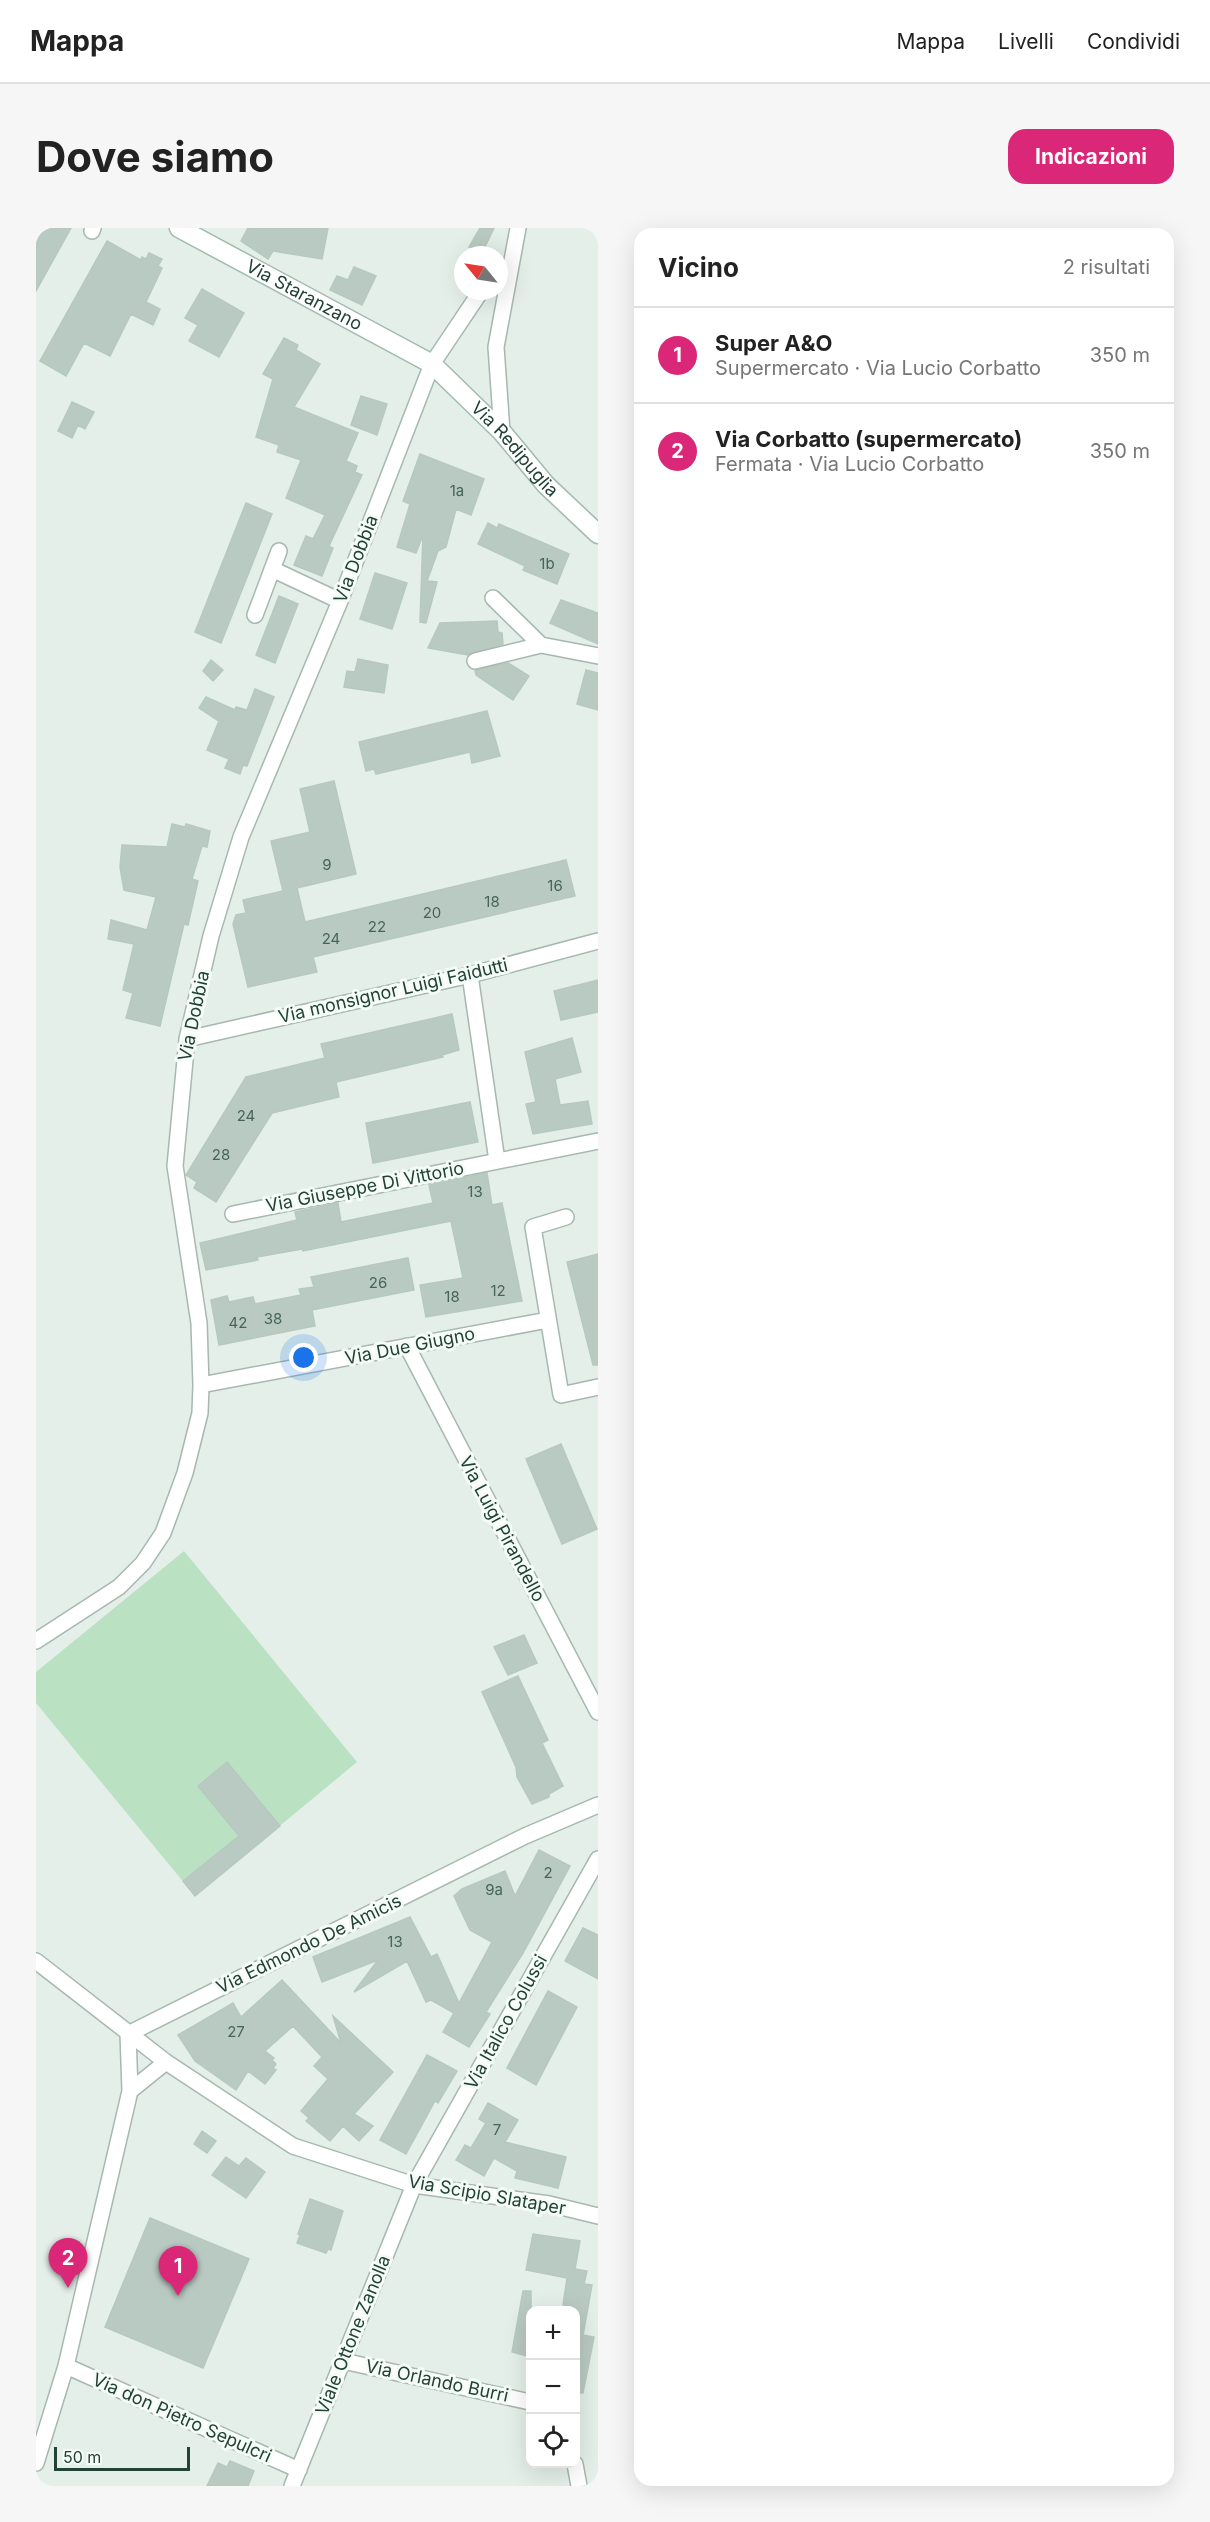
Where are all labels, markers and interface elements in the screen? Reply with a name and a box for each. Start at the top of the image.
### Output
text: Mappa [30,24,124,58]
text: Mappa [897,29,965,54]
text: Livelli [998,29,1054,54]
text: Condividi [1087,29,1180,54]
button: Indicazioni [1008,129,1174,184]
text: Dove siamo [36,131,274,182]
north arrow [454,246,508,300]
text: Vicino [658,252,739,283]
street label: Via Staranzano [243,255,366,334]
text: 2 risultati [1063,255,1150,279]
text: Super A&O [715,330,832,356]
text: 1 [673,343,682,367]
text: 350 m [1090,343,1150,367]
text: Supermercato · Via Lucio Corbatto [715,356,1041,380]
street label: Via Redipuglia [467,397,563,501]
text: Via Corbatto (supermercato) [715,426,1022,452]
text: 2 [671,439,684,463]
text: 350 m [1090,439,1150,463]
text: Fermata · Via Lucio Corbatto [715,452,984,476]
house number: 1a [450,481,464,500]
street label: Via Dobbia [329,512,382,606]
house number: 1b [539,554,555,573]
house number: 9 [322,855,332,874]
house number: 16 [547,876,563,895]
house number: 18 [484,892,500,911]
house number: 20 [423,903,441,922]
house number: 22 [368,917,386,936]
house number: 24 [322,929,340,948]
street label: Via monsignor Luigi Faidutti [276,954,510,1027]
street label: Via Dobbia [174,969,213,1063]
house number: 24 [237,1106,255,1125]
house number: 28 [212,1145,230,1164]
street label: Via Giuseppe Di Vittorio [264,1157,466,1216]
house number: 13 [467,1182,483,1201]
house number: 26 [369,1273,387,1292]
house number: 12 [490,1281,506,1300]
house number: 18 [444,1287,460,1306]
house number: 38 [264,1309,282,1328]
house number: 42 [229,1313,247,1332]
street label: Via Due Giugno [343,1323,477,1368]
your location [289,1343,318,1372]
street label: Via Luigi Pirandello [455,1452,550,1605]
house number: 2 [543,1863,553,1882]
house number: 9a [485,1880,503,1899]
street label: Via Edmondo De Amicis [213,1890,405,1998]
house number: 13 [387,1932,403,1951]
street label: Via Italico Colussi [460,1951,551,2093]
house number: 27 [227,2022,245,2041]
house number: 7 [493,2120,501,2139]
street label: Via Scipio Slataper [407,2170,568,2219]
pin: 2 [48,2238,87,2288]
pin: 1 [158,2246,198,2296]
street label: Viale Ottone Zanolla [311,2252,394,2418]
map controls [526,2306,580,2468]
button: + [526,2306,580,2360]
street label: Via Orlando Burri [364,2355,511,2406]
button: − [526,2360,580,2414]
street label: Via don Pietro Sepulcri [89,2369,275,2467]
button: locate [526,2414,580,2468]
scale bar [54,2444,190,2472]
text: 50 m [63,2447,101,2467]

